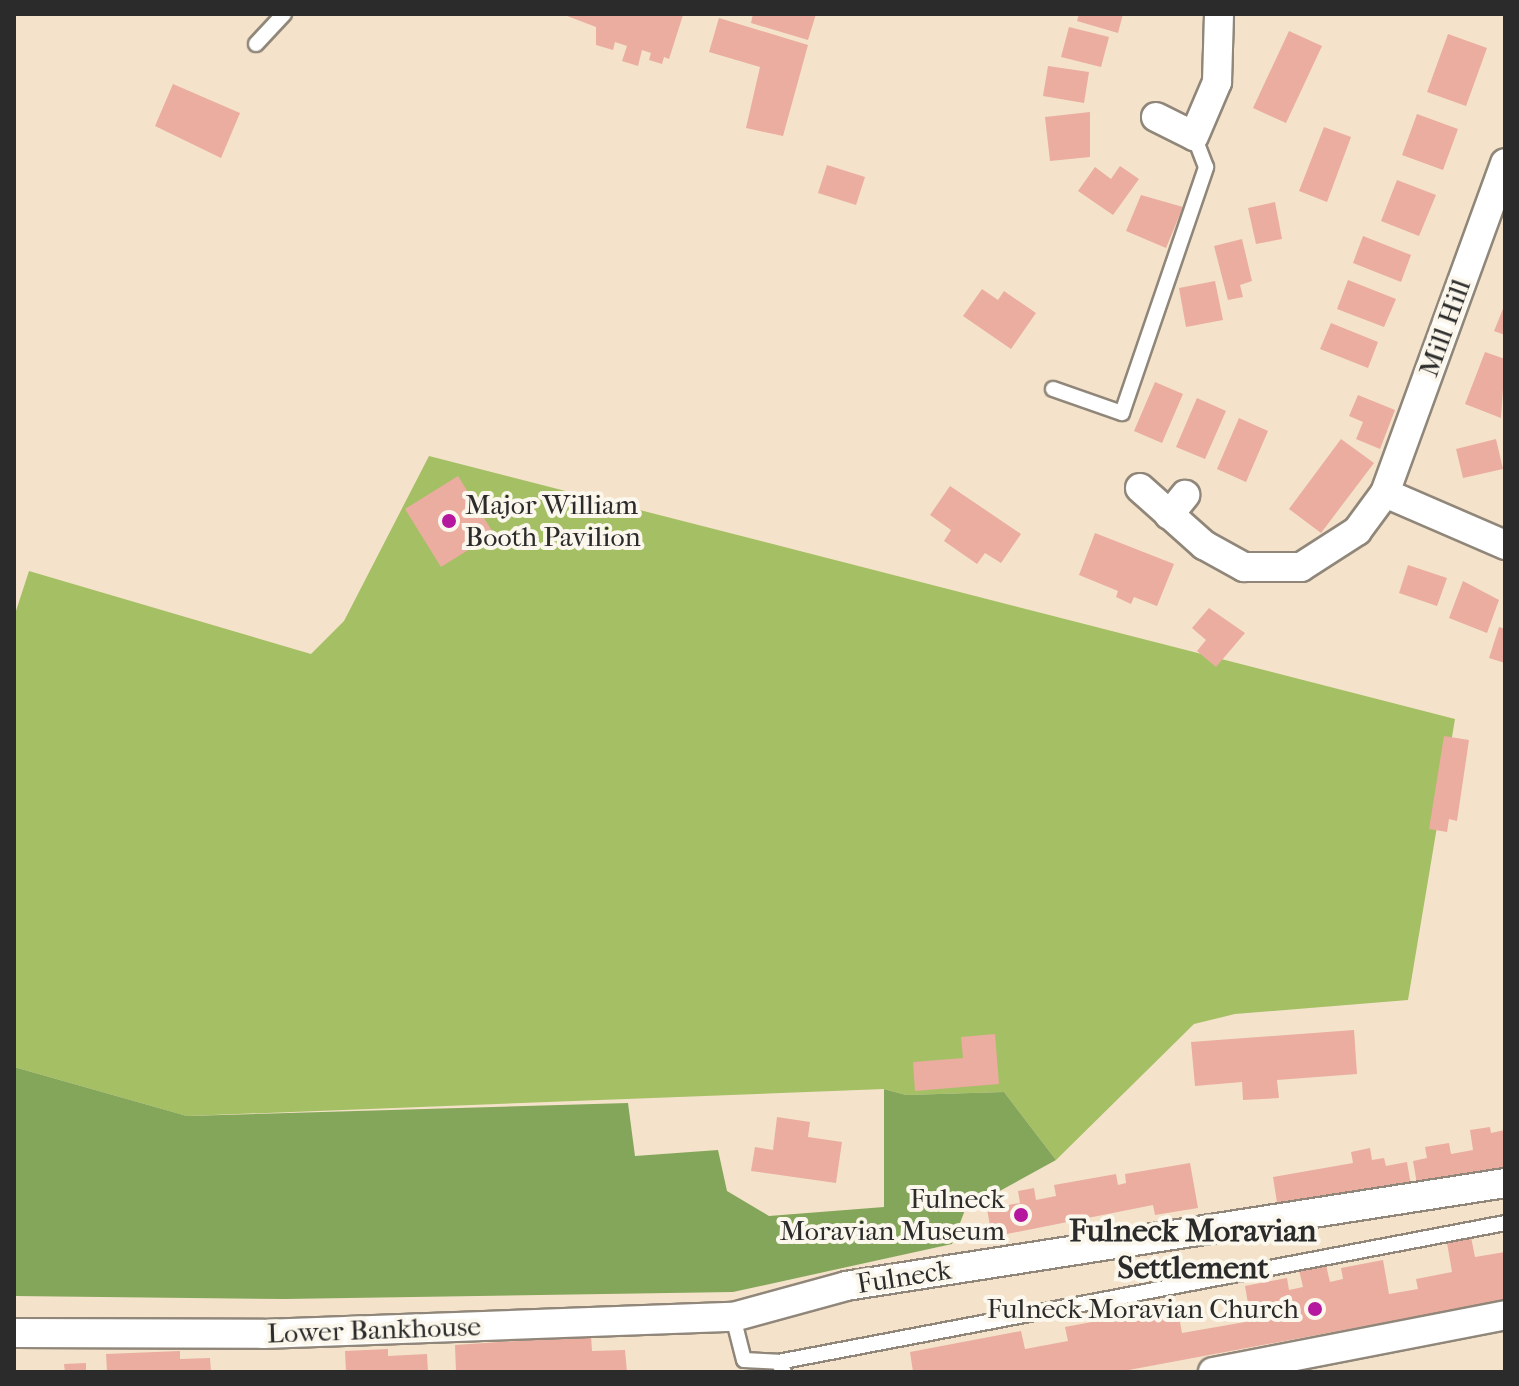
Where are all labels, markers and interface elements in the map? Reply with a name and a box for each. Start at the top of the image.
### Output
street label: Mill Hill [1412,275,1478,381]
place label: Major William Booth Pavilion [465,488,641,554]
marker: Major William Booth Pavilion [440,512,458,530]
place label: Fulneck Moravian Museum [779,1182,1005,1248]
marker: Fulneck Moravian Museum [1012,1206,1030,1224]
district label: Fulneck Moravian Settlement [1069,1213,1317,1288]
street label: Fulneck [854,1253,954,1301]
place label: Fulneck Moravian Church [987,1292,1299,1326]
marker: Fulneck Moravian Church [1306,1300,1324,1318]
street label: Lower Bankhouse [266,1309,482,1351]

